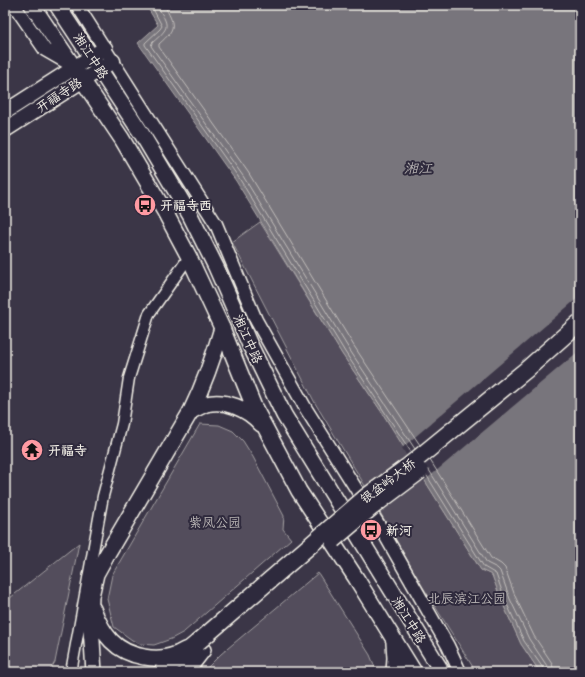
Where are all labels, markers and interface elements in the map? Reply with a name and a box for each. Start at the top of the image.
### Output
street label: 湘江中路 [71,30,111,82]
street label: 开福寺路 [33,75,85,115]
water label: 湘江 [404,160,433,177]
bus stop icon: 开福寺西 [132,192,158,218]
place label: 开福寺西 [160,198,212,213]
street label: 湘江中路 [231,312,265,366]
temple icon: 开福寺 [19,437,45,463]
place label: 开福寺 [48,443,87,458]
street label: 银盆岭大桥 [358,455,418,507]
park label: 紫凤公园 [189,515,241,530]
bus stop icon: 新河 [358,517,384,543]
place label: 新河 [386,523,412,538]
park label: 北辰滨江公园 [428,591,506,606]
street label: 湘江中路 [389,594,429,646]

